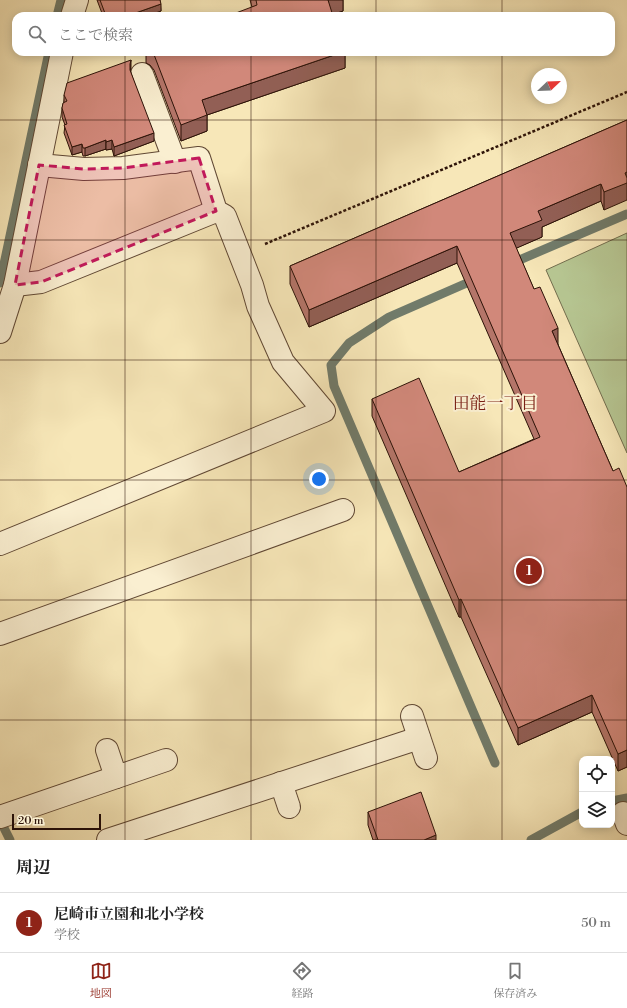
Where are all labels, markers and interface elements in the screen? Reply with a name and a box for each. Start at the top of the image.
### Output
search box [12,12,615,56]
icon: search [26,23,48,45]
text: ここで検索 [58,26,133,45]
north arrow [531,68,567,104]
district label: 田能一丁目 [453,393,538,415]
your location [309,469,329,489]
pin: 1 [516,556,542,586]
map controls [579,756,615,828]
button: locate [579,756,615,792]
button: layers [579,792,615,828]
scale bar [12,812,101,831]
text: 20 m [18,814,43,828]
text: 周辺 [16,857,50,879]
text: 尼崎市立園和北小学校 [54,905,204,924]
text: 1 [26,915,32,931]
text: 50 m [581,915,611,931]
text: 学校 [54,927,80,943]
tab: 地図 [90,960,112,1001]
tab: 経路 [291,960,313,1001]
tab: 保存済み [493,960,537,1001]

